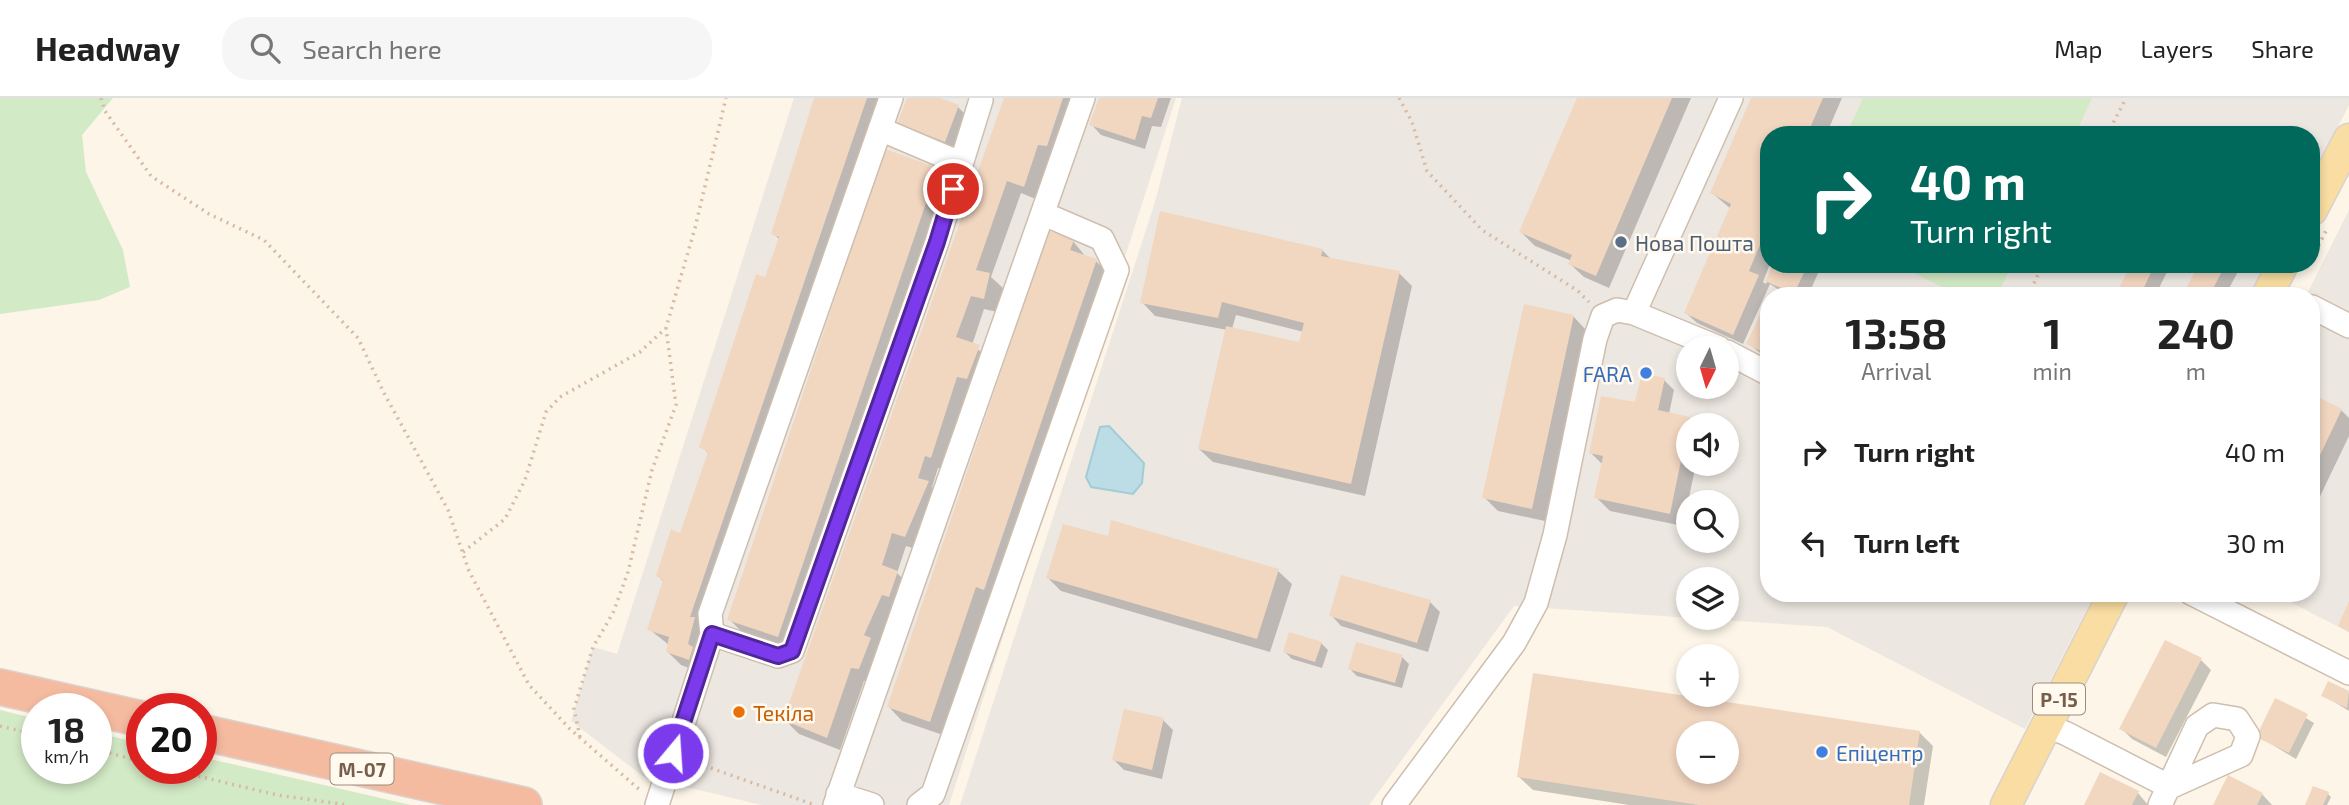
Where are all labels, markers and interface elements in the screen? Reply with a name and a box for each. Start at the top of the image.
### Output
search box [222,17,712,80]
text: Headway [35,28,180,68]
icon: search [246,29,284,67]
text: Search here [302,33,442,64]
text: Map [2054,34,2102,63]
text: Layers [2140,34,2213,63]
text: Share [2251,34,2314,63]
text: 40 m [1910,151,2026,210]
icon: right [1795,154,1886,245]
pin [923,159,983,219]
icon: arrive [934,170,972,208]
text: Turn right [1910,211,2052,249]
place label: Нова Пошта [1635,230,1754,255]
marker: Нова Пошта [1613,234,1629,250]
text: 13:58 [1845,307,1947,357]
text: 1 [2043,307,2061,357]
text: 240 [2157,307,2235,357]
north arrow [1676,336,1740,399]
map controls [1676,336,1739,784]
text: Arrival [1861,357,1931,385]
text: min [2033,357,2072,385]
text: m [2186,357,2206,385]
place label: FARA [1583,361,1632,386]
marker: FARA [1638,365,1654,381]
button: sound [1676,413,1739,476]
icon: right [1795,433,1833,471]
text: Turn right [1854,436,1975,467]
text: 40 m [2225,436,2285,467]
button: search [1676,490,1739,553]
icon: left [1795,524,1833,562]
text: Turn left [1854,527,1960,558]
text: 30 m [2226,527,2285,558]
button: layers [1676,567,1739,630]
button: + [1676,644,1739,707]
road number: Р-15 [2033,684,2085,714]
speed limit sign: 20 [126,693,217,784]
place label: Текіла [753,700,814,725]
marker: Текіла [731,704,747,720]
text: 18 [48,708,85,750]
position arrow [636,716,710,790]
button: − [1676,721,1739,784]
place label: Епіцентр [1836,740,1924,765]
marker: Епіцентр [1814,744,1830,760]
text: km/h [44,745,89,767]
road number: М-07 [330,754,394,784]

